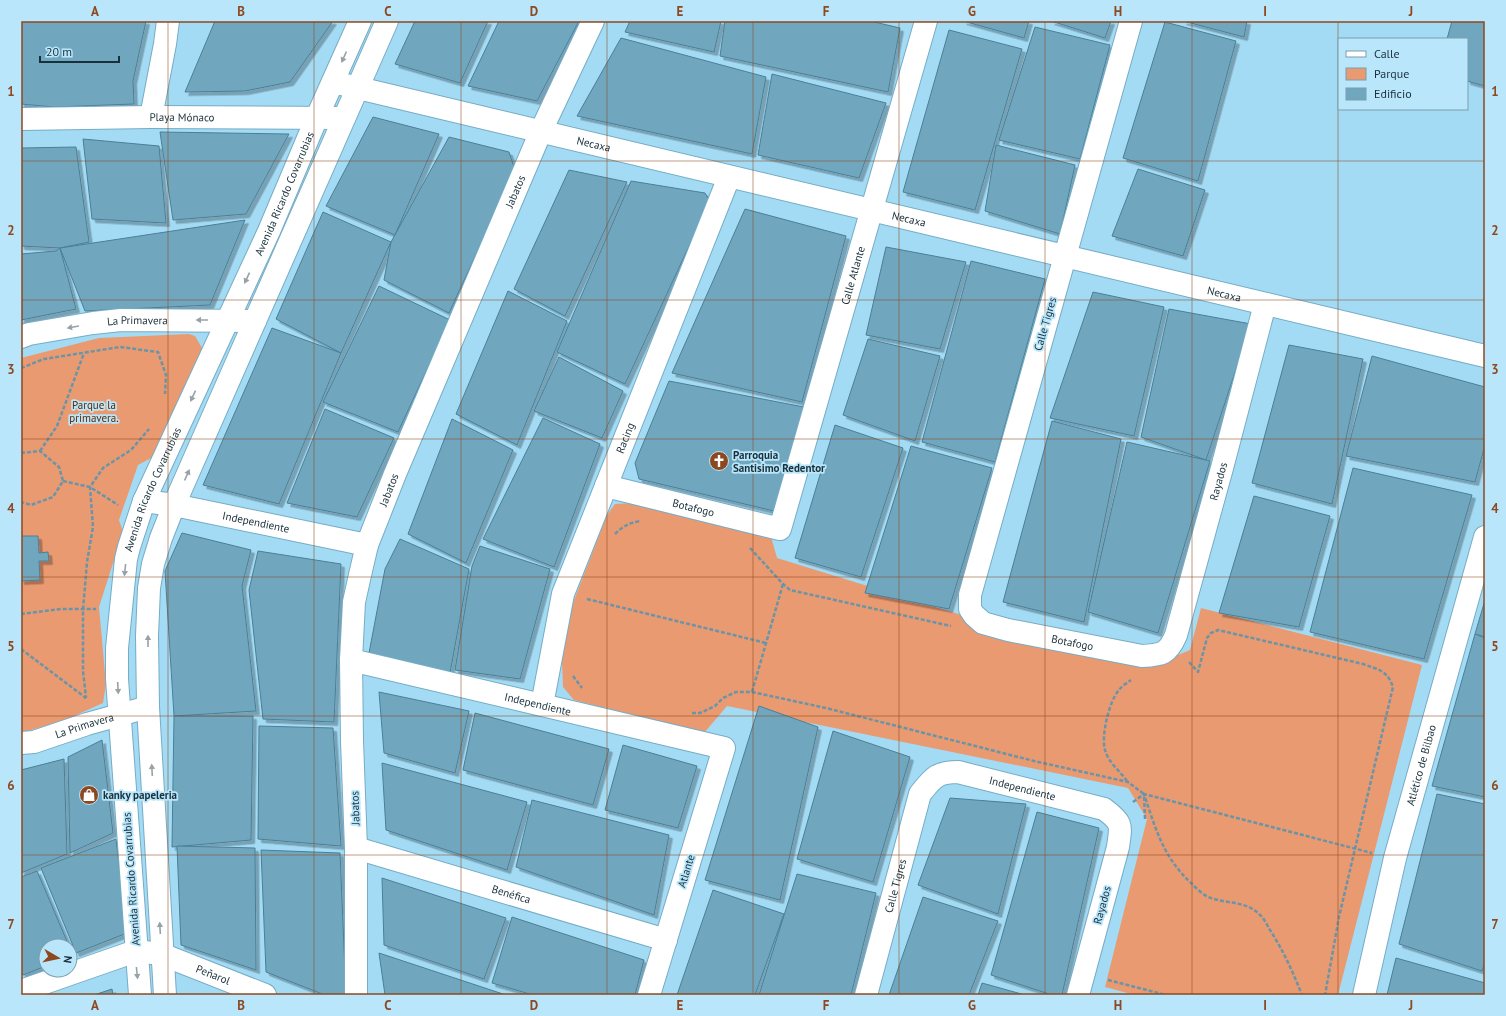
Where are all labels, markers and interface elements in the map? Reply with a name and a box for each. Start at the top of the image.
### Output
text: A [91,3,99,20]
text: B [237,3,245,20]
text: C [384,3,392,20]
text: D [530,3,538,20]
text: E [677,3,684,20]
text: F [823,3,830,20]
text: G [968,3,976,20]
text: H [1114,3,1122,20]
text: I [1263,3,1267,20]
text: J [1408,3,1413,20]
scale bar [40,38,119,64]
legend [1338,38,1468,110]
text: 20 m [46,44,72,59]
text: Calle [1374,46,1400,61]
one-way arrow [341,51,347,62]
text: Parque [1374,66,1409,81]
text: 1 [7,83,15,100]
text: 1 [1491,83,1499,100]
text: Edificio [1374,86,1412,101]
street label: Playa Mónaco [149,110,215,124]
street label: Avenida Ricardo Covarrubias [252,129,317,258]
street label: Necaxa [575,133,612,155]
street label: Jabatos [502,173,529,211]
street label: Necaxa [891,208,927,230]
text: 2 [7,222,15,239]
text: 2 [1491,222,1499,239]
street label: Calle Atlante [838,244,868,306]
one-way arrow [244,273,250,284]
street label: Necaxa [1206,283,1243,305]
street label: Calle Tigres [1031,295,1059,352]
street label: La Primavera [106,313,168,328]
one-way arrow [195,317,208,323]
one-way arrow [67,324,79,330]
text: 3 [7,361,15,378]
text: 3 [1491,361,1499,378]
one-way arrow [189,391,195,403]
park label: Parque la primavera. [69,398,119,425]
street label: Racing [613,420,638,455]
street label: Avenida Ricardo Covarrubias [121,424,184,553]
place label: Parroquia Santisimo Redentor [733,448,825,475]
church icon: Parroquia Santisimo Redentor [708,450,730,472]
street label: Rayados [1206,460,1230,502]
one-way arrow [184,470,190,481]
street label: Jabatos [376,471,402,509]
street label: Botafogo [671,496,716,520]
text: 4 [7,500,15,517]
text: 4 [1491,500,1499,517]
street label: Independiente [221,508,291,536]
one-way arrow [122,564,128,576]
street label: Botafogo [1050,632,1095,653]
one-way arrow [145,634,151,647]
text: 5 [7,638,15,655]
text: 5 [1491,638,1499,655]
one-way arrow [114,682,121,694]
street label: Independiente [503,689,573,719]
street label: La Primavera [53,710,115,741]
street label: Atlético de Bilbao [1403,723,1439,807]
one-way arrow [148,764,155,776]
street label: Independiente [988,773,1057,804]
text: 6 [7,777,15,794]
text: 6 [1491,777,1499,794]
shop icon: kanky papeleria [78,784,100,806]
place label: kanky papeleria [103,788,177,802]
street label: Jabatos [347,790,363,826]
street label: Avenida Ricardo Covarrubias [119,812,143,946]
street label: Atlante [674,852,698,889]
street label: Calle Tigres [881,857,909,914]
street label: Benéfica [490,882,532,906]
street label: Rayados [1090,884,1114,926]
text: 7 [7,916,15,933]
text: 7 [1491,916,1499,933]
one-way arrow [157,921,163,934]
north arrow [38,938,78,978]
text: N [60,955,75,964]
street label: Peñarol [194,961,233,988]
one-way arrow [134,967,141,979]
text: A [91,997,99,1014]
text: B [237,997,245,1014]
text: C [384,997,392,1014]
text: D [530,997,538,1014]
text: E [677,997,684,1014]
text: F [823,997,830,1014]
text: G [968,997,976,1014]
text: H [1114,997,1122,1014]
text: I [1263,997,1267,1014]
text: J [1408,997,1413,1014]

